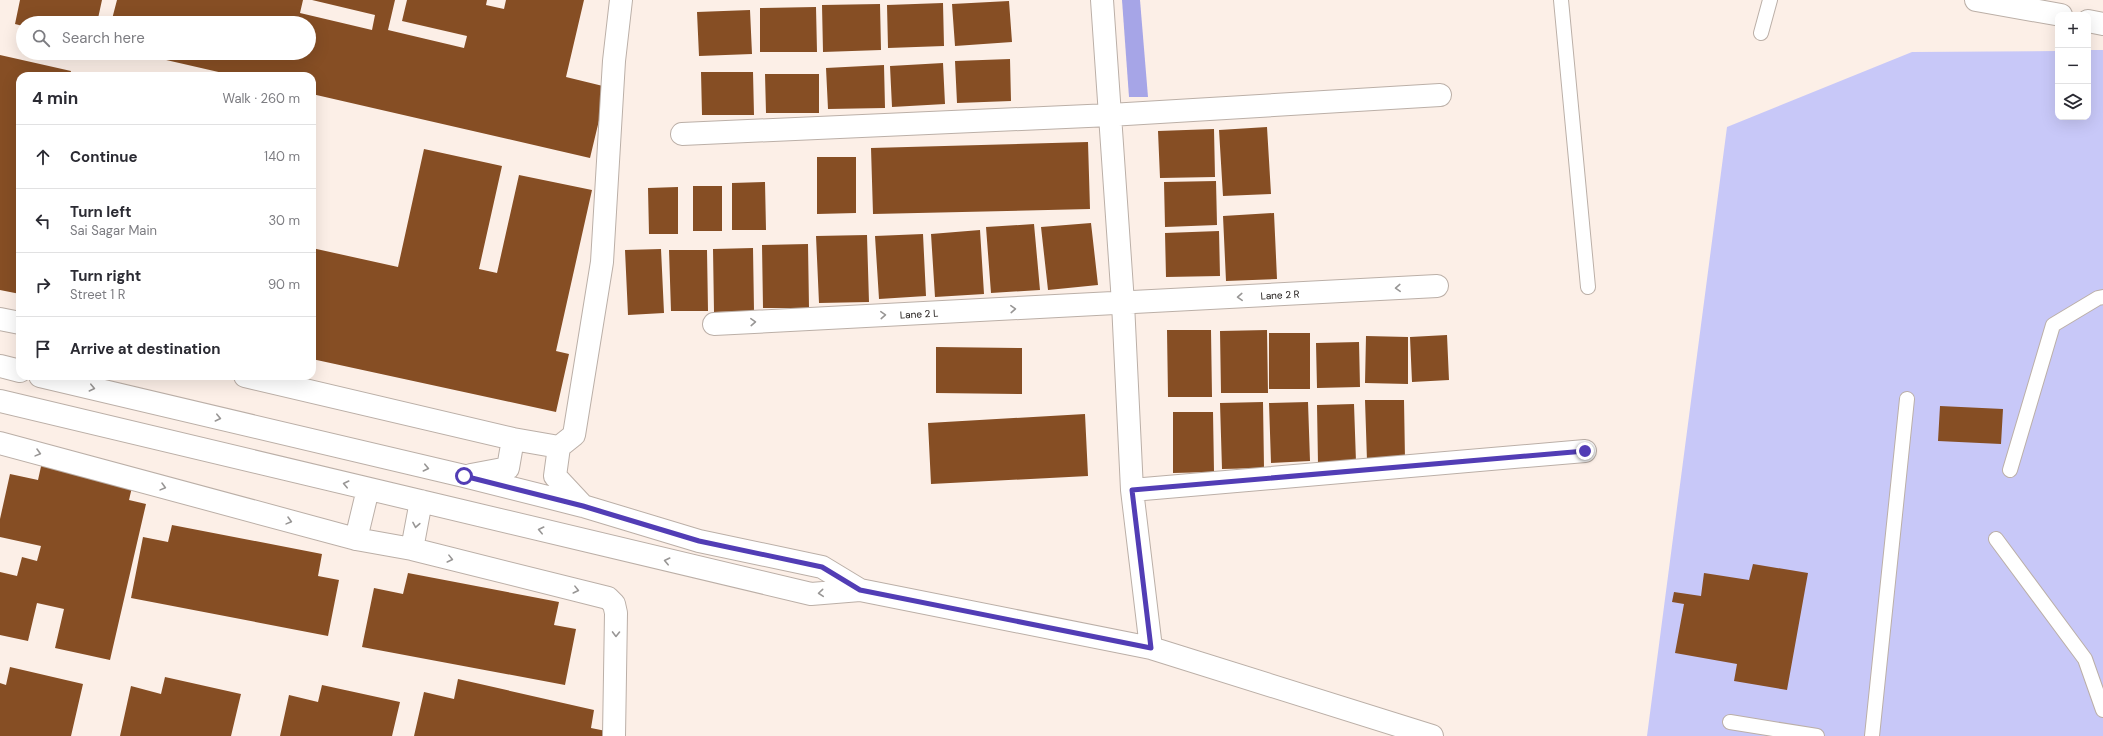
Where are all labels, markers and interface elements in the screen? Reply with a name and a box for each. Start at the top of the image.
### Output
map controls [2055,12,2091,120]
button: + [2055,12,2091,48]
search box [16,16,316,60]
icon: search [30,27,52,49]
text: Search here [62,28,145,48]
button: − [2055,48,2091,84]
button: layers [2055,84,2091,120]
text: 4 min [32,87,78,109]
text: Walk · 260 m [222,90,300,107]
icon: ahead [32,146,54,168]
text: Continue [70,147,138,167]
text: 140 m [264,148,300,165]
text: Turn left [70,202,131,222]
icon: left [32,210,54,232]
text: 30 m [268,212,300,229]
text: Sai Sagar Main [70,222,157,239]
text: Turn right [70,266,141,286]
icon: right [32,274,54,296]
text: 90 m [268,276,300,293]
one-way arrow [1395,284,1401,292]
text: Street 1 R [70,286,126,303]
street label: Lane 2 R [1260,287,1300,303]
one-way arrow [1237,292,1243,301]
one-way arrow [1010,305,1016,313]
street label: Lane 2 L [899,307,939,321]
one-way arrow [880,311,886,320]
one-way arrow [750,317,756,326]
icon: arrive [32,338,54,360]
text: Arrive at destination [70,339,221,359]
one-way arrow [89,384,95,392]
one-way arrow [215,414,221,422]
route end [1576,442,1594,460]
one-way arrow [34,448,41,457]
one-way arrow [423,463,430,471]
route start [455,467,473,485]
one-way arrow [343,480,349,488]
one-way arrow [159,482,166,491]
one-way arrow [285,516,292,525]
one-way arrow [413,522,421,528]
one-way arrow [538,527,544,535]
one-way arrow [447,554,453,562]
one-way arrow [664,557,670,565]
one-way arrow [573,585,579,593]
one-way arrow [818,589,824,598]
one-way arrow [612,631,620,637]

